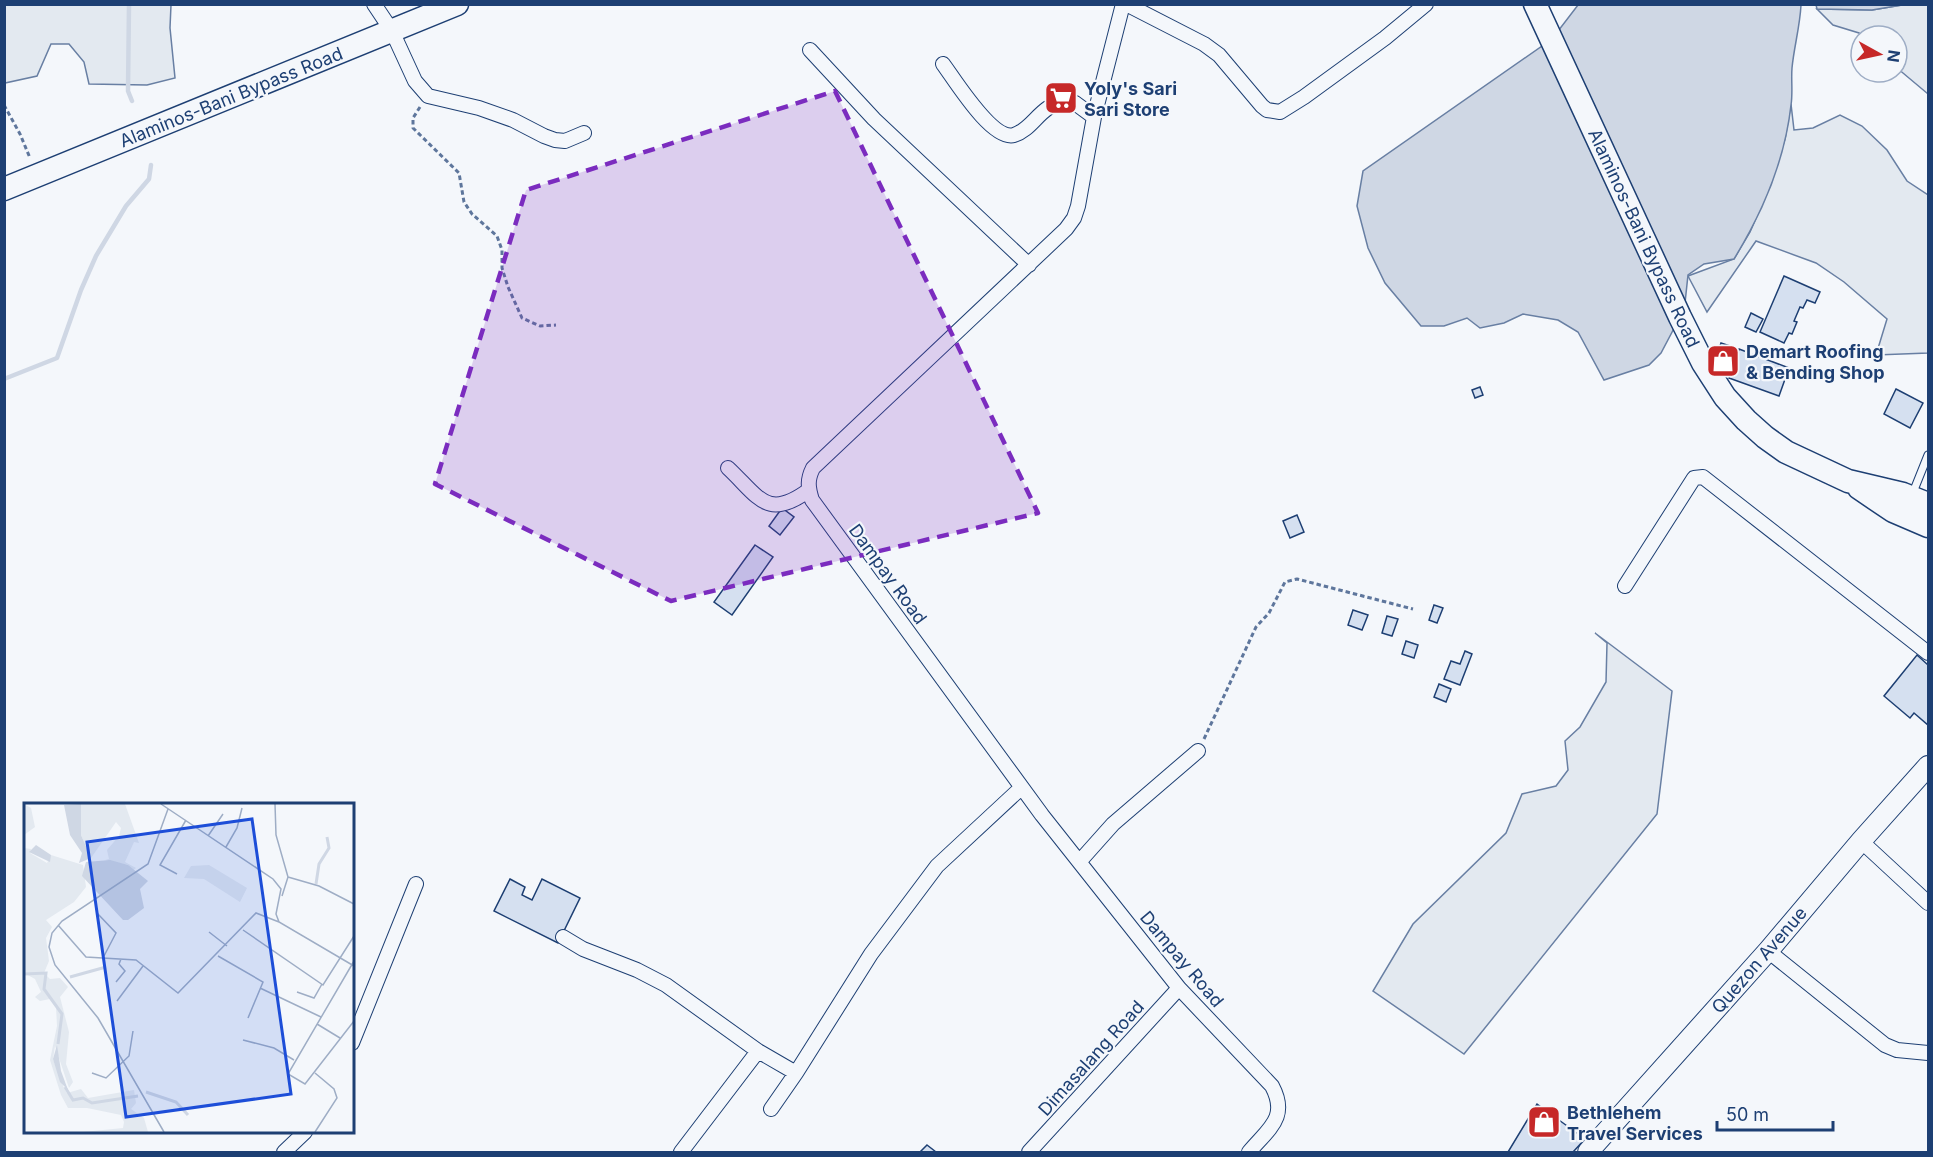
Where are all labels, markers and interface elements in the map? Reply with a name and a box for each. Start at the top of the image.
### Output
north arrow [1849,24,1909,84]
street label: Alaminos-Bani Bypass Road [116,43,346,151]
text: N [1883,49,1905,64]
place label: Yoly's Sari Sari Store [1084,78,1177,120]
supermarket icon: Yoly's Sari Sari Store [1043,80,1079,116]
street label: Alaminos-Bani Bypass Road [1584,125,1704,351]
place label: Demart Roofing & Bending Shop [1746,341,1885,383]
shop icon: Demart Roofing & Bending Shop [1705,343,1741,379]
street label: Dampay Road [845,520,931,628]
inset map [24,803,354,1133]
street label: Quezon Avenue [1707,903,1811,1017]
street label: Dampay Road [1136,907,1228,1011]
street label: Dimasalang Road [1034,996,1148,1120]
scale bar [1717,1094,1832,1132]
place label: Bethlehem Travel Services [1567,1102,1703,1144]
shop icon: Bethlehem Travel Services [1526,1104,1562,1140]
text: 50 m [1726,1104,1769,1125]

